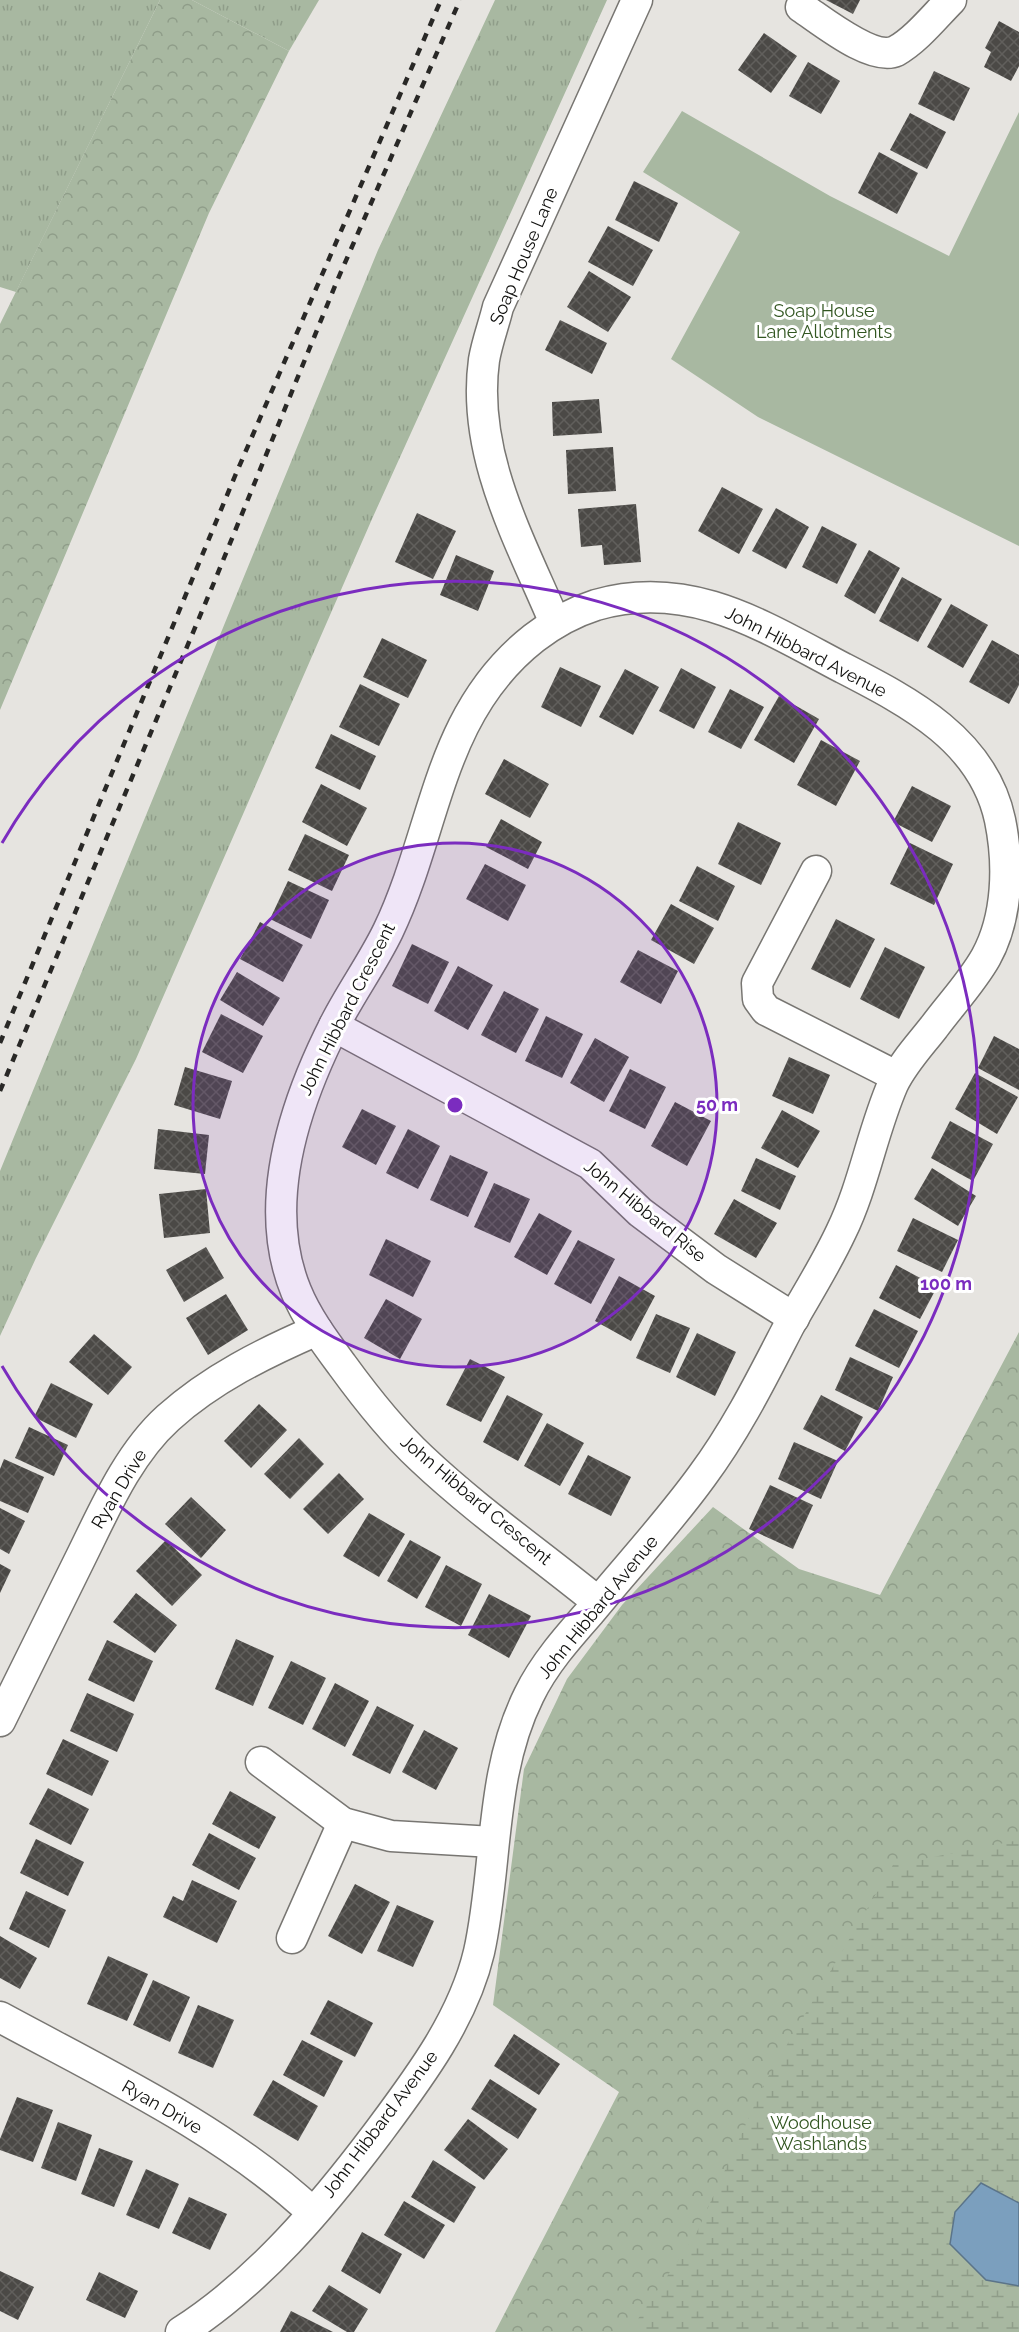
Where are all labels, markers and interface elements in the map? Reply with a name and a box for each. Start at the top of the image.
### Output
street label: Soap House Lane [485,184,562,328]
park label: Soap House Lane Allotments [756,300,892,342]
street label: John Hibbard Avenue [722,602,891,702]
street label: John Hibbard Crescent [294,919,399,1098]
text: 50 m [696,1094,738,1115]
centre of rings [445,1095,465,1115]
street label: John Hibbard Rise [580,1155,711,1266]
text: 100 m [920,1273,972,1294]
street label: John Hibbard Crescent [397,1430,556,1569]
street label: Ryan Drive [87,1445,151,1532]
street label: John Hibbard Avenue [533,1530,662,1683]
street label: John Hibbard Avenue [318,2046,442,2201]
street label: Ryan Drive [118,2075,206,2138]
park label: Woodhouse Washlands [770,2112,872,2154]

